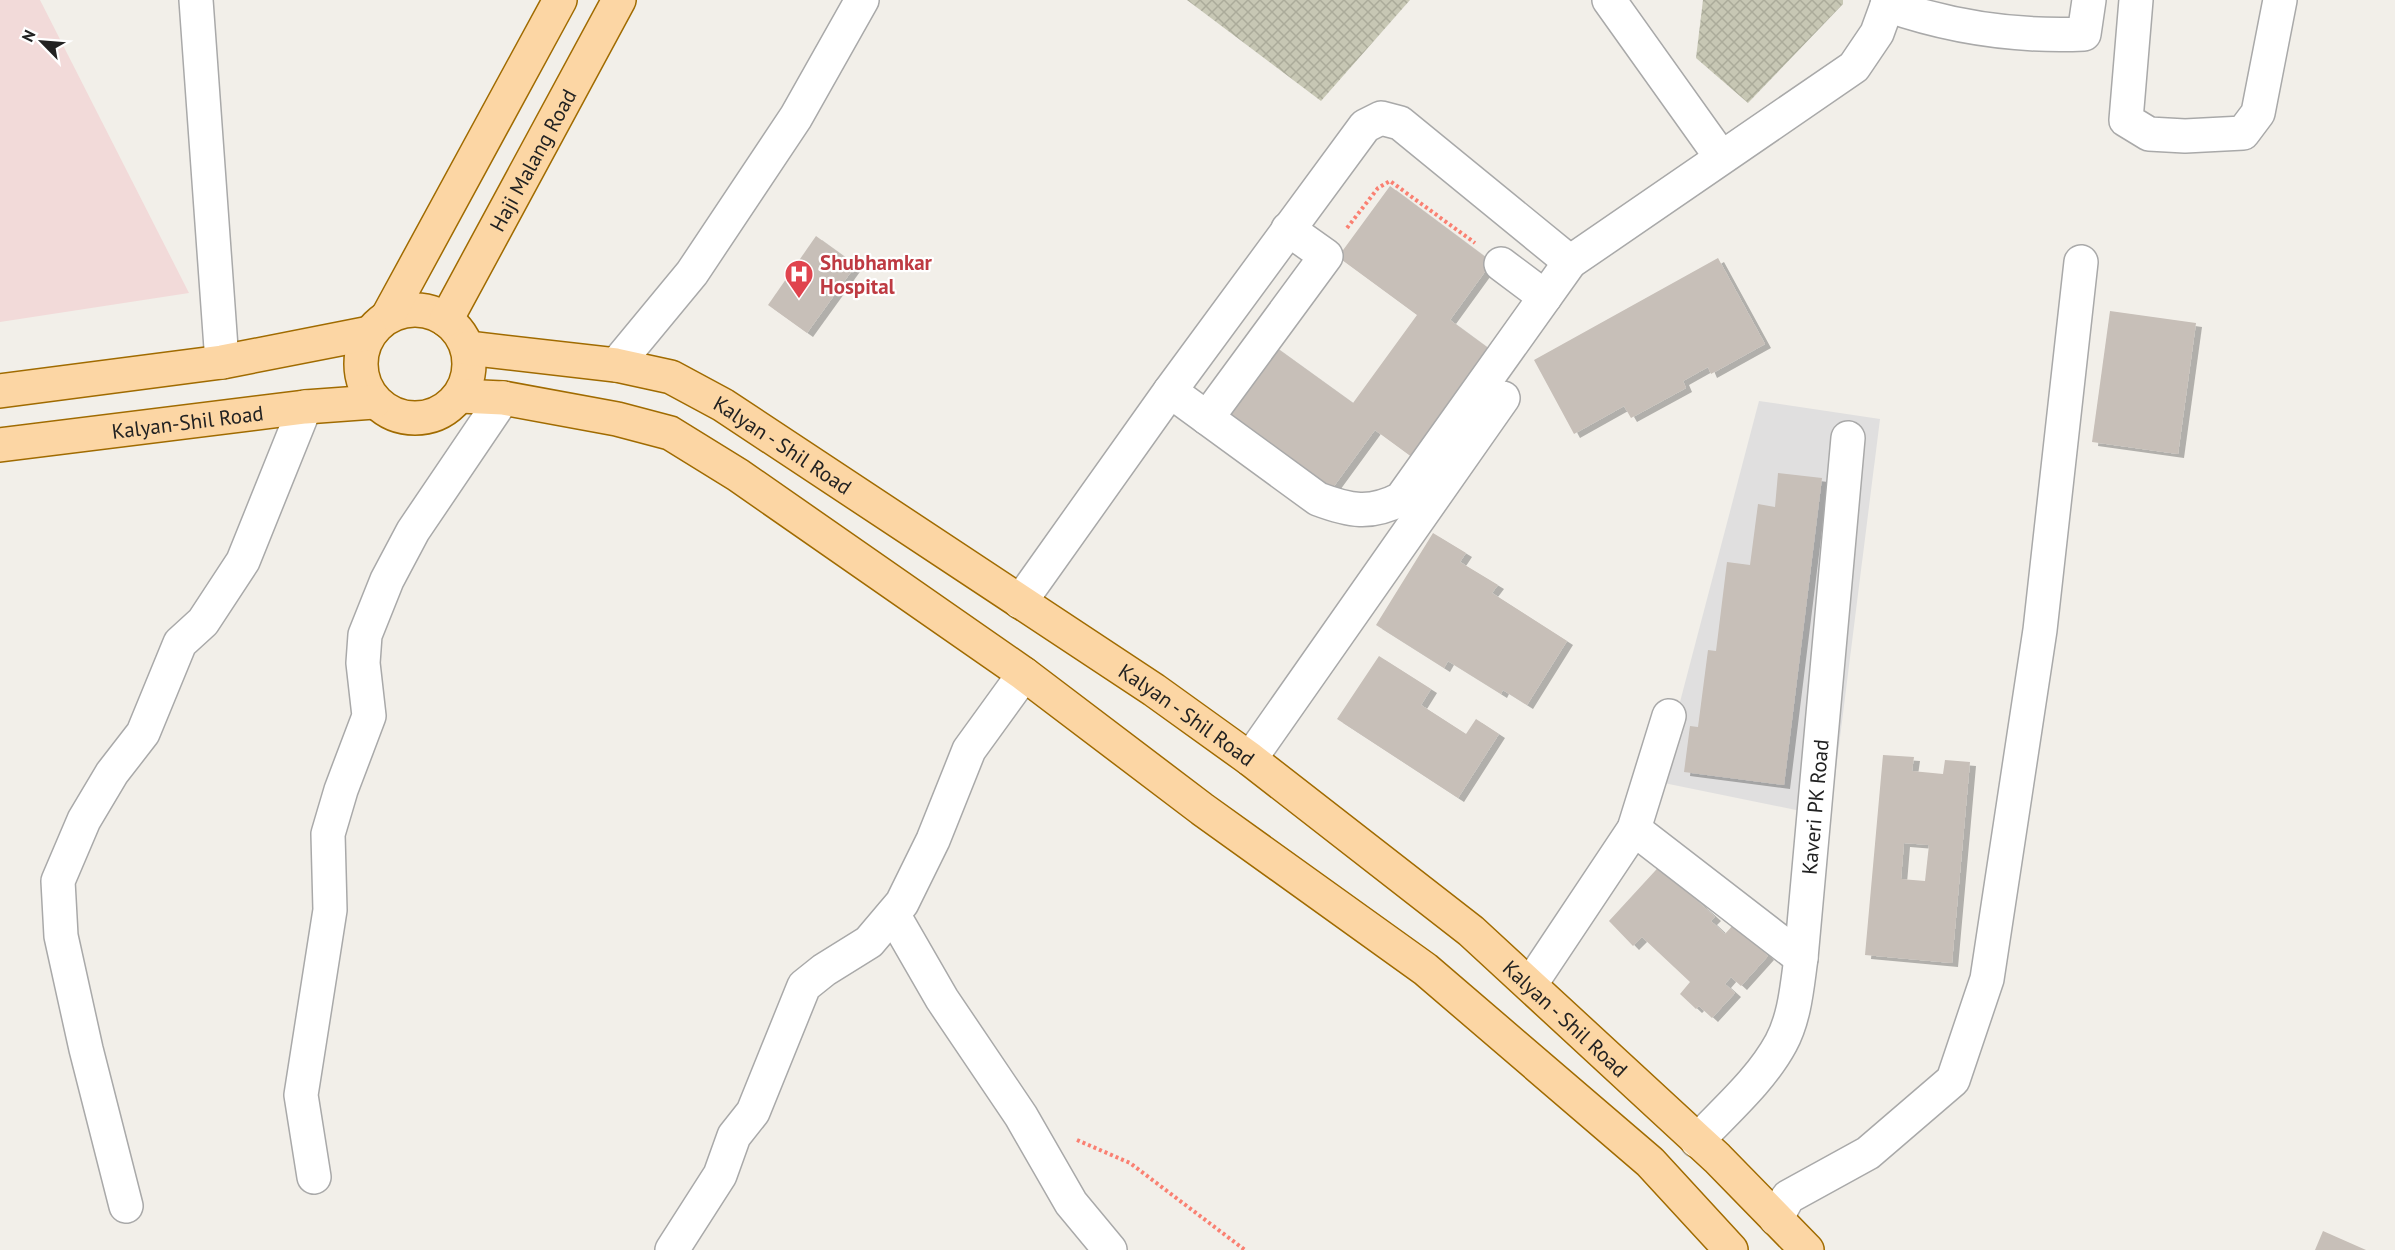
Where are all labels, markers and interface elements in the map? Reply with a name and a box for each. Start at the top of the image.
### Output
north arrow [12,12,72,72]
text: N [17,27,40,45]
street label: Haji Malang Road [483,84,582,236]
place label: Shubhamkar Hospital [820,249,933,300]
hospital icon: Shubhamkar Hospital [783,258,815,300]
street label: Kalyan - Shil Road [709,389,857,500]
street label: Kalyan-Shil Road [110,399,265,444]
street label: Kalyan - Shil Road [1114,657,1260,772]
street label: Kaveri PK Road [1795,738,1834,876]
street label: Kalyan - Shil Road [1497,954,1634,1083]

